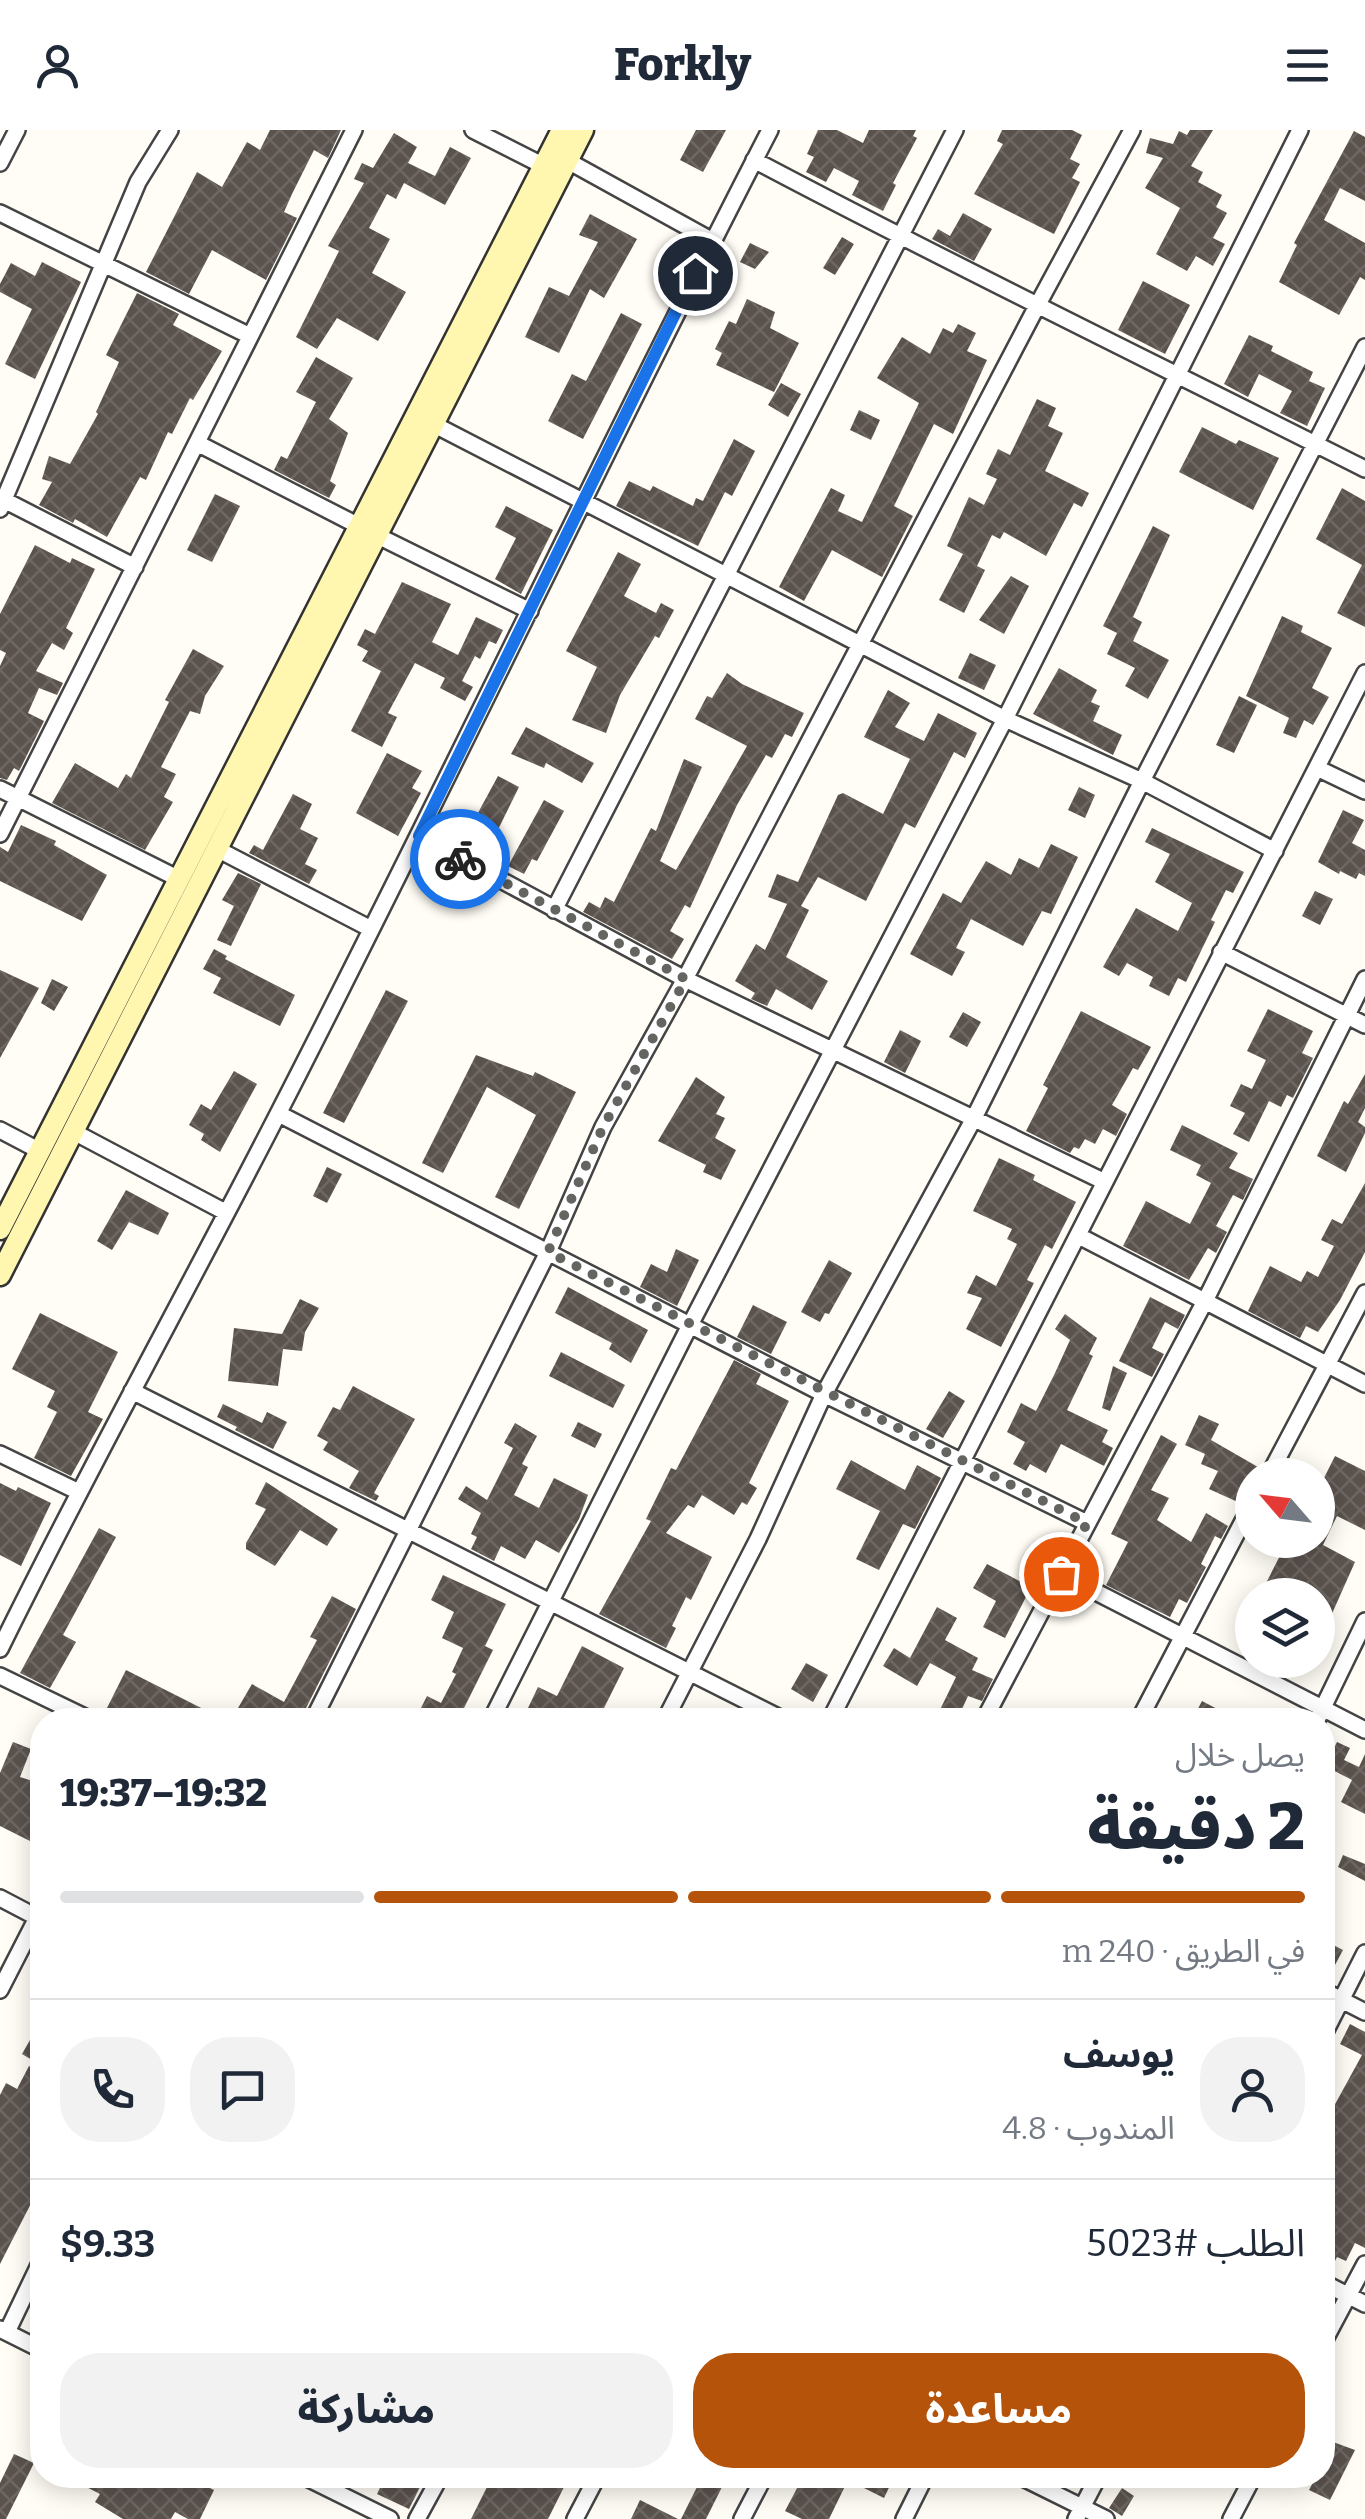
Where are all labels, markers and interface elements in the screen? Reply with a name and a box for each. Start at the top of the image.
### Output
icon: person [30,38,85,93]
text: Forkly [614,38,751,92]
icon: menu [1280,38,1335,93]
pin [653,231,738,316]
icon: home [668,246,723,301]
courier [410,809,510,909]
icon: bike [433,832,488,887]
north arrow [1235,1458,1335,1558]
map controls [1235,1458,1335,1678]
pin [1019,1532,1104,1617]
icon: bag [1034,1547,1089,1602]
button: layers [1235,1578,1335,1678]
text: يصل خلال [1175,1736,1305,1774]
text: 19:32–19:37 [60,1770,267,1816]
text: 2 دقيقة [1087,1788,1305,1866]
text: في الطريق · 240 m [1062,1932,1305,1970]
text: يوسف [1063,2031,1175,2077]
button: phone [60,2037,165,2142]
button: chat [190,2037,295,2142]
button: person [1200,2037,1305,2142]
text: المندوب · 4.8 [1002,2109,1175,2147]
text: الطلب #5023 [1086,2220,1305,2266]
text: $9.33 [60,2221,156,2267]
button: مشاركة [60,2353,673,2468]
button: مساعدة [693,2353,1305,2468]

